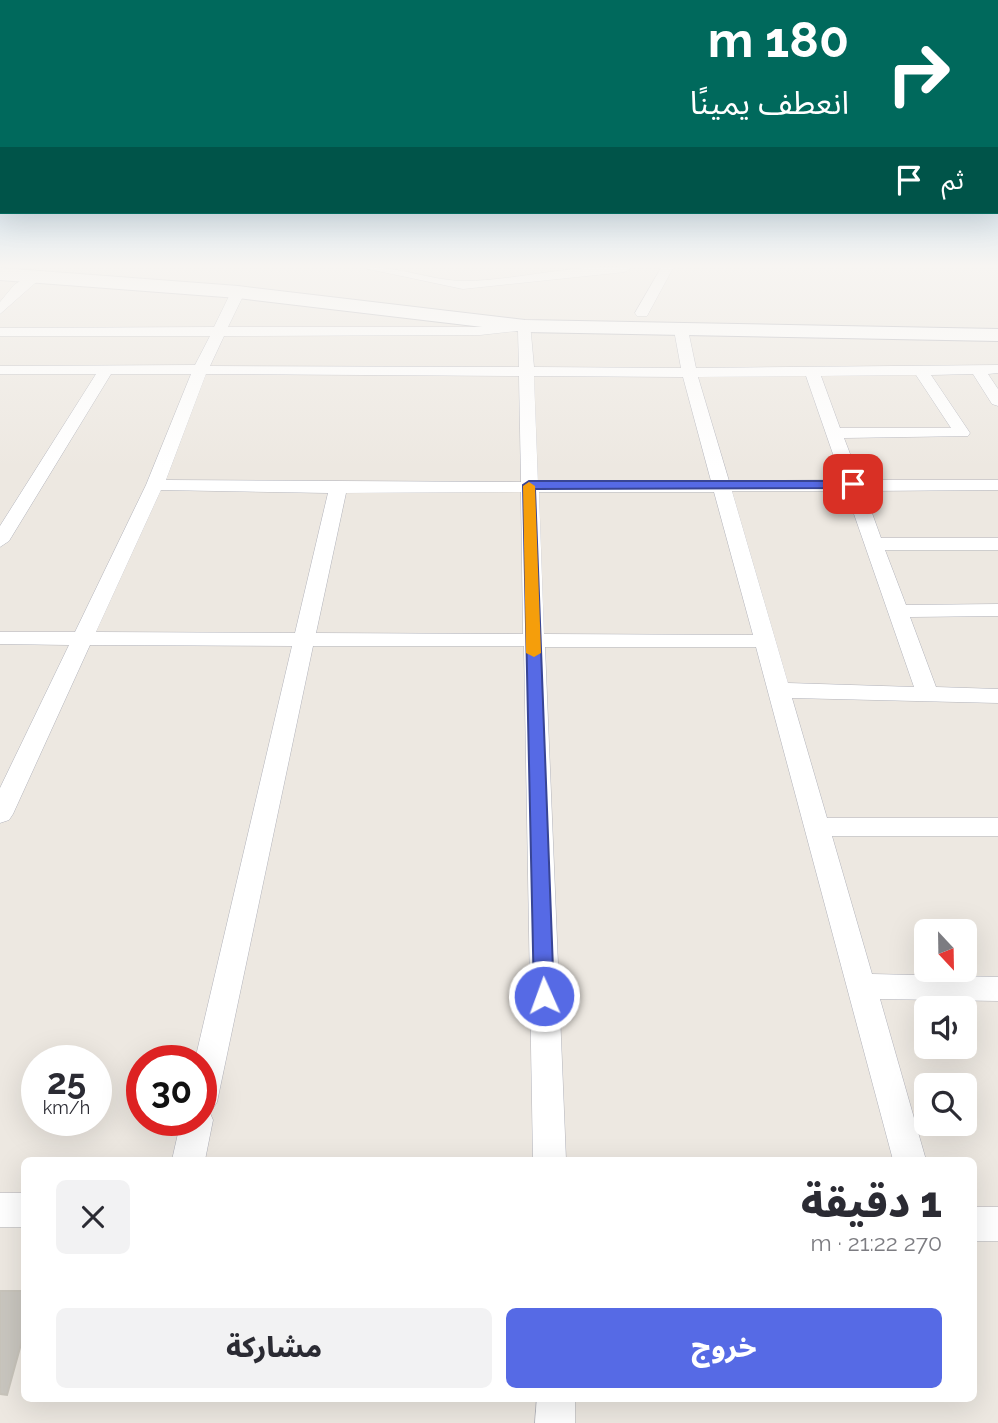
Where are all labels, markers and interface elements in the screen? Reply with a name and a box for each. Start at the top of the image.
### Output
text: 180 m [708,11,849,68]
icon: right [873,28,964,119]
text: انعطف يمينًا [690,84,849,121]
icon: arrive [890,161,928,199]
text: ثم [942,165,964,195]
pin [823,454,883,514]
icon: arrive [834,465,872,503]
north arrow [914,919,976,982]
map controls [914,919,977,1136]
position arrow [507,959,581,1033]
button: sound [914,996,977,1059]
speed limit sign: 30 [126,1045,217,1136]
text: 25 [47,1061,86,1102]
button: search [914,1073,977,1136]
text: km/h [43,1097,90,1118]
text: 1 دقيقة [801,1178,942,1227]
button: close [56,1180,130,1254]
text: 270 m · 21:22 [811,1229,942,1256]
button: مشاركة [56,1308,492,1388]
button: خروج [506,1308,942,1388]

